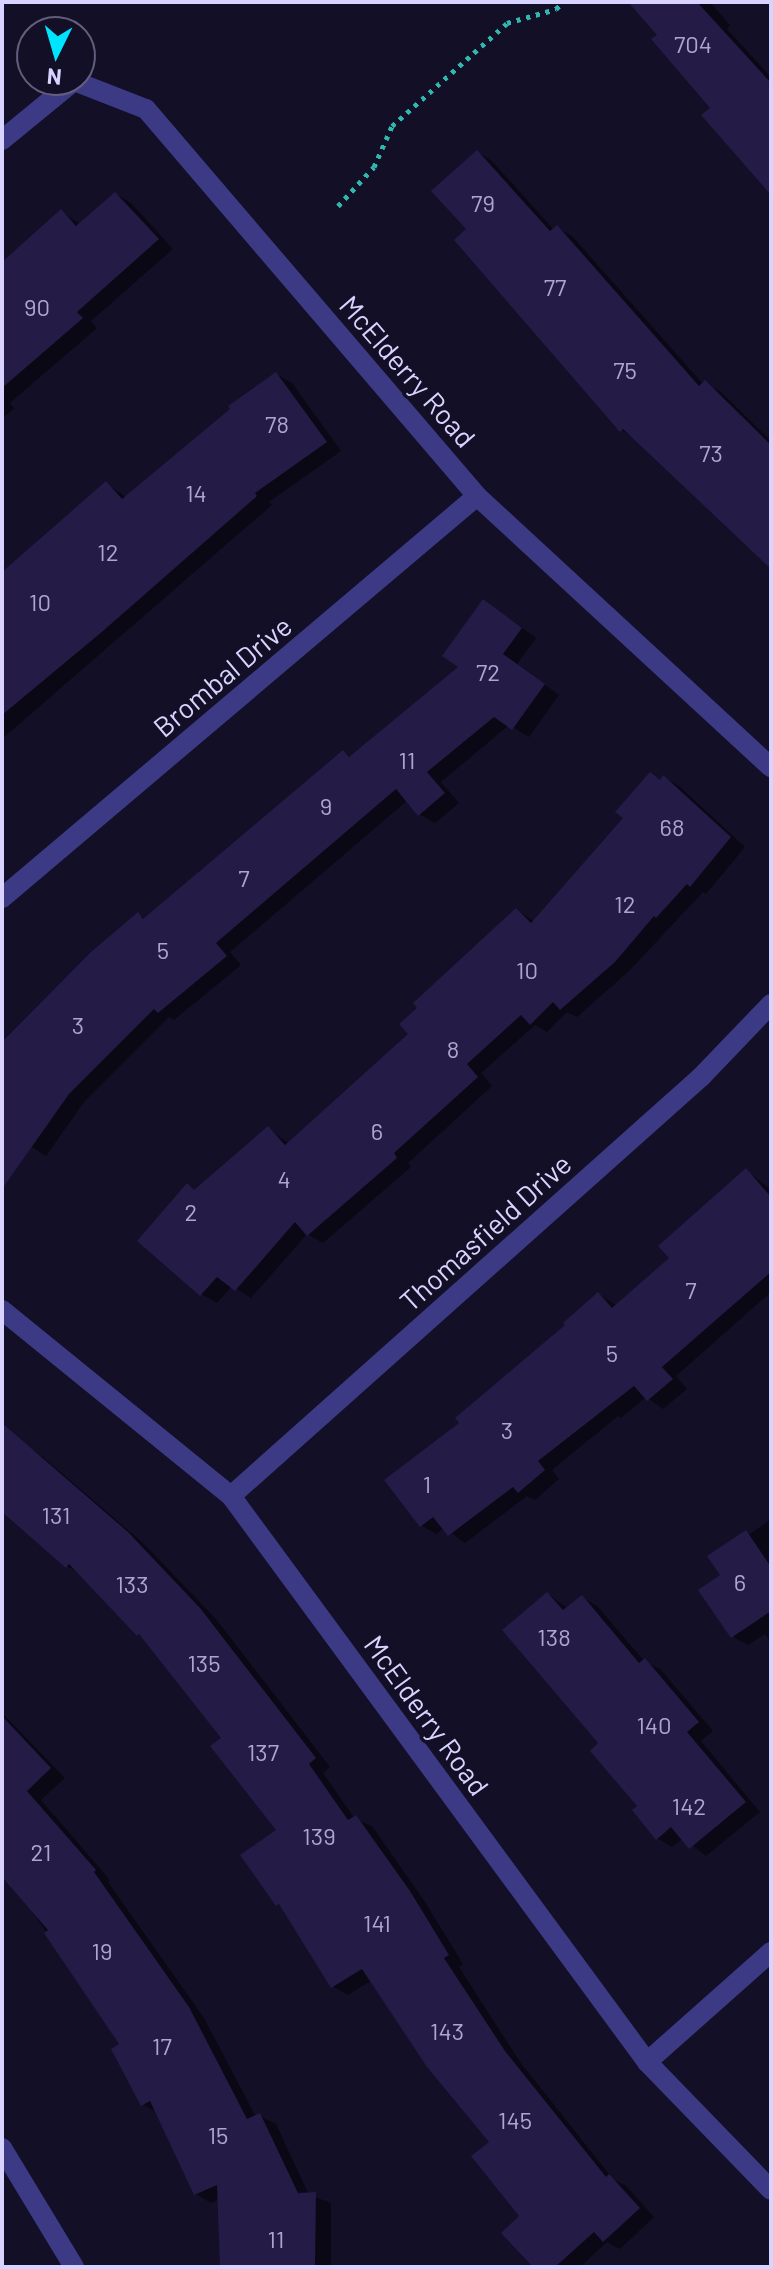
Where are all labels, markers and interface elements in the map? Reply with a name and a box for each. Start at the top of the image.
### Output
north arrow [16,16,96,96]
house number: 704 [674,30,712,58]
text: N [46,64,63,92]
house number: 79 [471,189,495,217]
house number: 77 [544,273,566,301]
street label: McElderry Road [333,288,483,454]
house number: 90 [24,293,50,321]
house number: 75 [613,356,637,384]
house number: 78 [265,410,289,438]
house number: 73 [699,439,723,467]
house number: 14 [185,479,207,507]
house number: 12 [97,538,119,566]
house number: 10 [29,588,51,616]
street label: Brombal Drive [146,608,298,744]
house number: 72 [476,658,500,686]
house number: 11 [399,746,415,774]
house number: 9 [320,792,332,820]
house number: 68 [660,813,684,841]
house number: 7 [238,864,250,892]
house number: 12 [614,890,636,918]
house number: 5 [157,936,169,964]
house number: 10 [516,956,538,984]
house number: 3 [72,1011,84,1039]
house number: 8 [447,1035,459,1063]
house number: 6 [371,1117,383,1145]
street label: Thomasfield Drive [392,1146,578,1318]
house number: 4 [277,1165,291,1193]
house number: 2 [185,1198,197,1226]
house number: 7 [685,1276,697,1304]
house number: 5 [606,1339,618,1367]
house number: 3 [501,1416,513,1444]
house number: 1 [423,1470,431,1498]
house number: 131 [42,1501,70,1529]
house number: 6 [734,1568,746,1596]
house number: 133 [115,1570,149,1598]
house number: 138 [537,1623,571,1651]
street label: McElderry Road [358,1628,496,1802]
house number: 135 [187,1649,221,1677]
house number: 140 [636,1711,672,1739]
house number: 137 [247,1738,279,1766]
house number: 142 [672,1792,706,1820]
house number: 139 [302,1822,336,1850]
house number: 21 [31,1838,51,1866]
house number: 141 [363,1909,391,1937]
house number: 19 [92,1937,112,1965]
house number: 143 [430,2017,464,2045]
house number: 17 [152,2032,172,2060]
house number: 145 [498,2106,532,2134]
house number: 15 [208,2121,228,2149]
house number: 11 [268,2225,284,2253]

